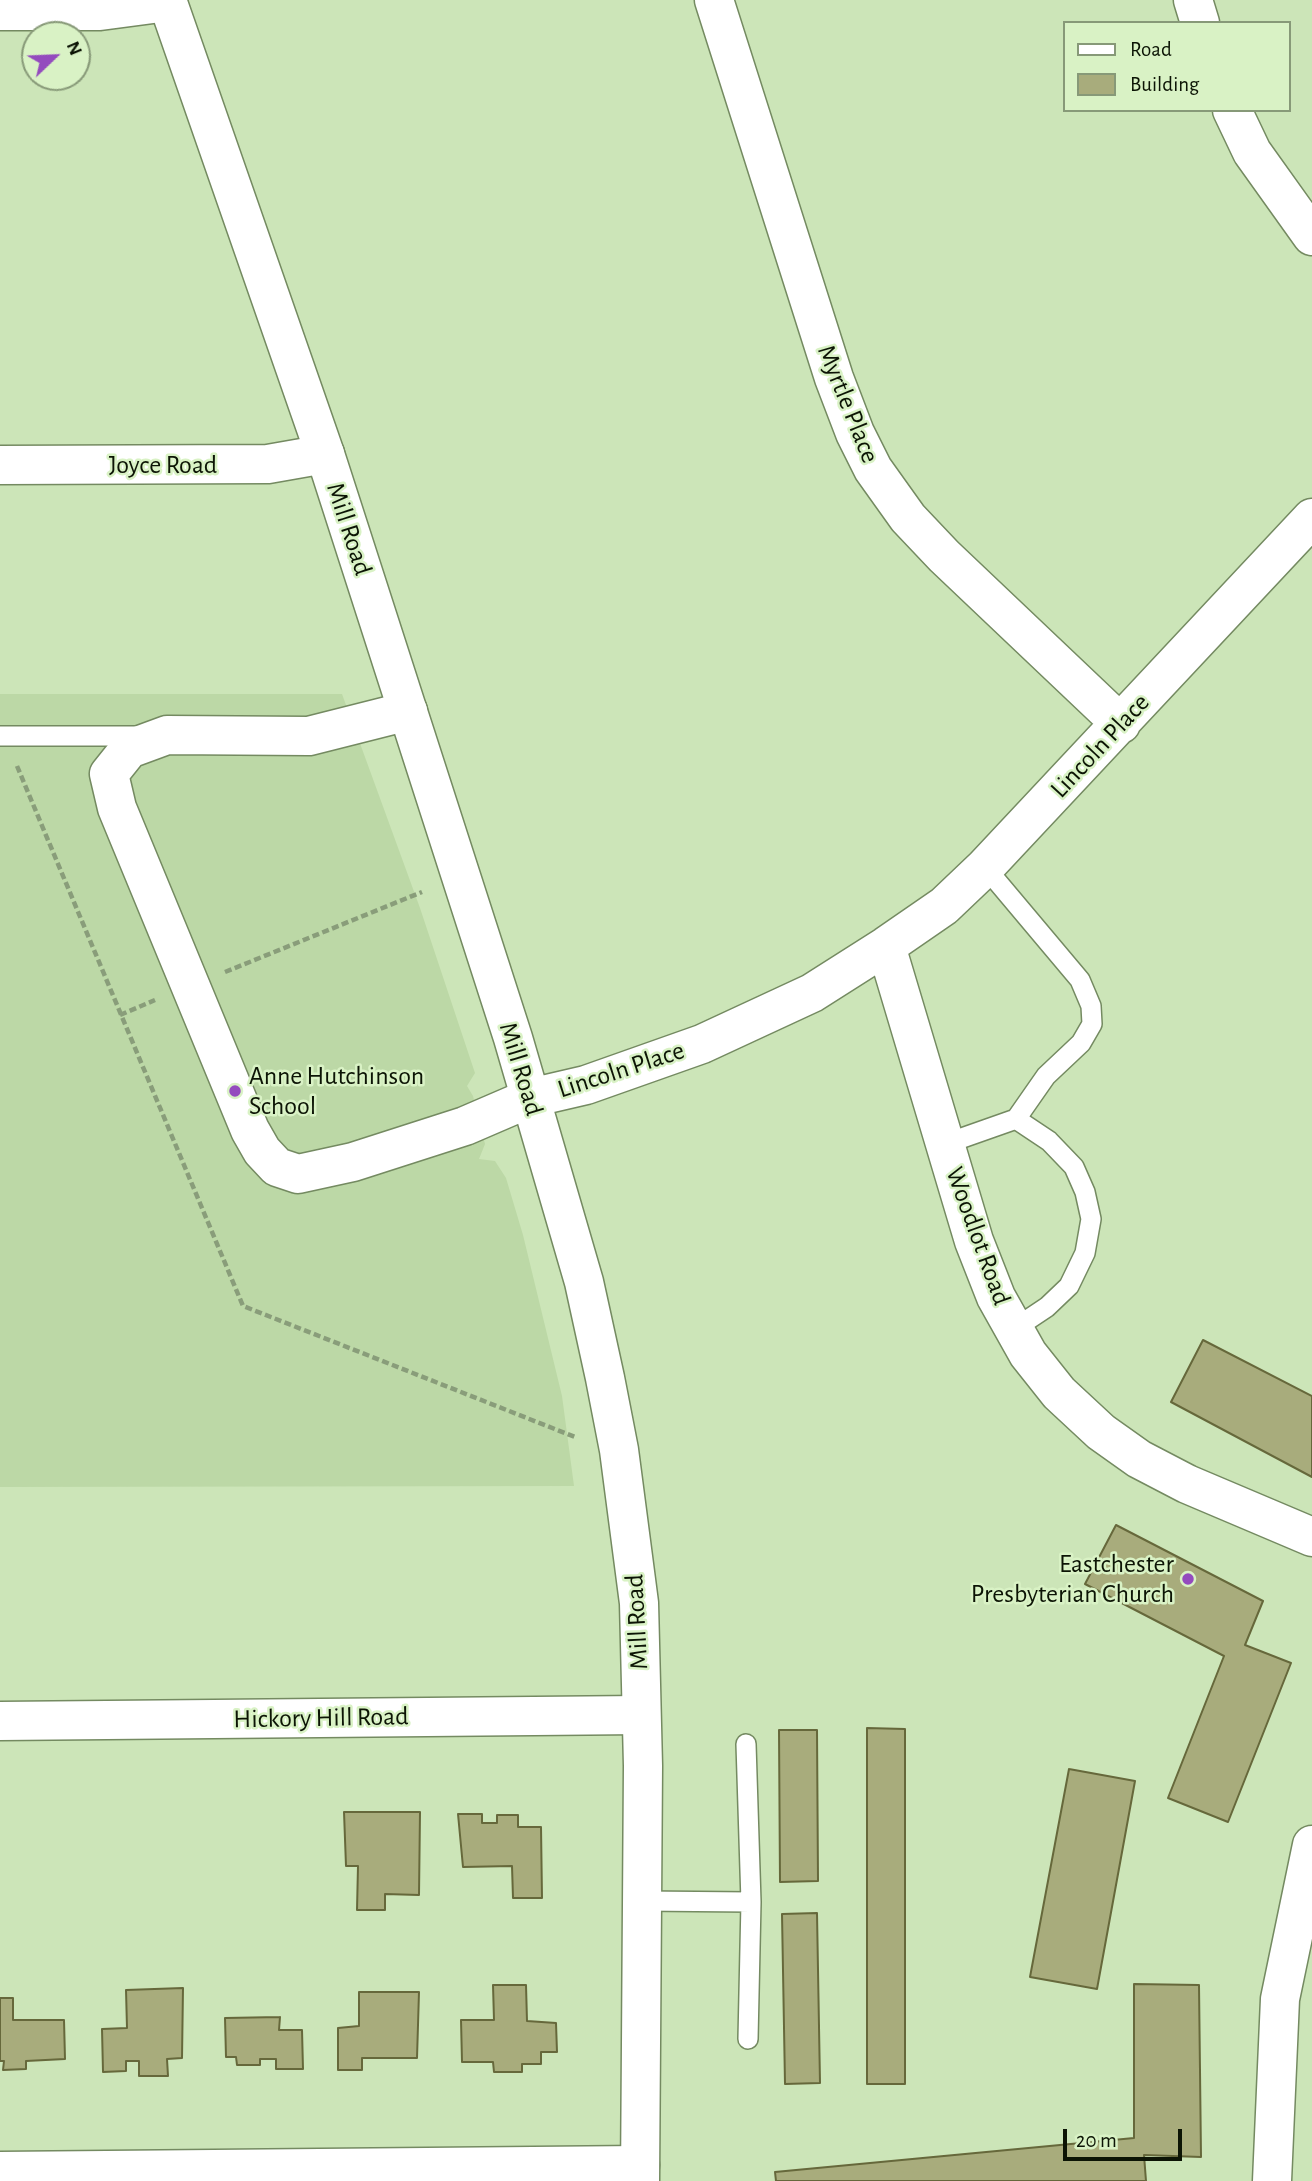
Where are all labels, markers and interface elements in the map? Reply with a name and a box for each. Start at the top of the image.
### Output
north arrow [21,21,91,91]
legend [1064,21,1291,112]
text: N [63,39,85,58]
text: Road [1130,39,1172,60]
text: Building [1130,74,1199,95]
street label: Myrtle Place [810,340,886,468]
street label: Joyce Road [109,449,217,481]
street label: Mill Road [319,479,379,579]
street label: Lincoln Place [1044,687,1156,805]
street label: Mill Road [492,1019,550,1119]
street label: Lincoln Place [554,1035,688,1105]
place label: Anne Hutchinson School [249,1060,424,1122]
marker: Anne Hutchinson School [227,1083,243,1099]
street label: Woodlot Road [939,1163,1017,1309]
place label: Eastchester Presbyterian Church [971,1548,1174,1610]
marker: Eastchester Presbyterian Church [1180,1571,1196,1587]
street label: Mill Road [619,1573,655,1671]
street label: Hickory Hill Road [233,1701,409,1735]
scale bar [1067,2114,1186,2158]
text: 20 m [1076,2130,1117,2151]

